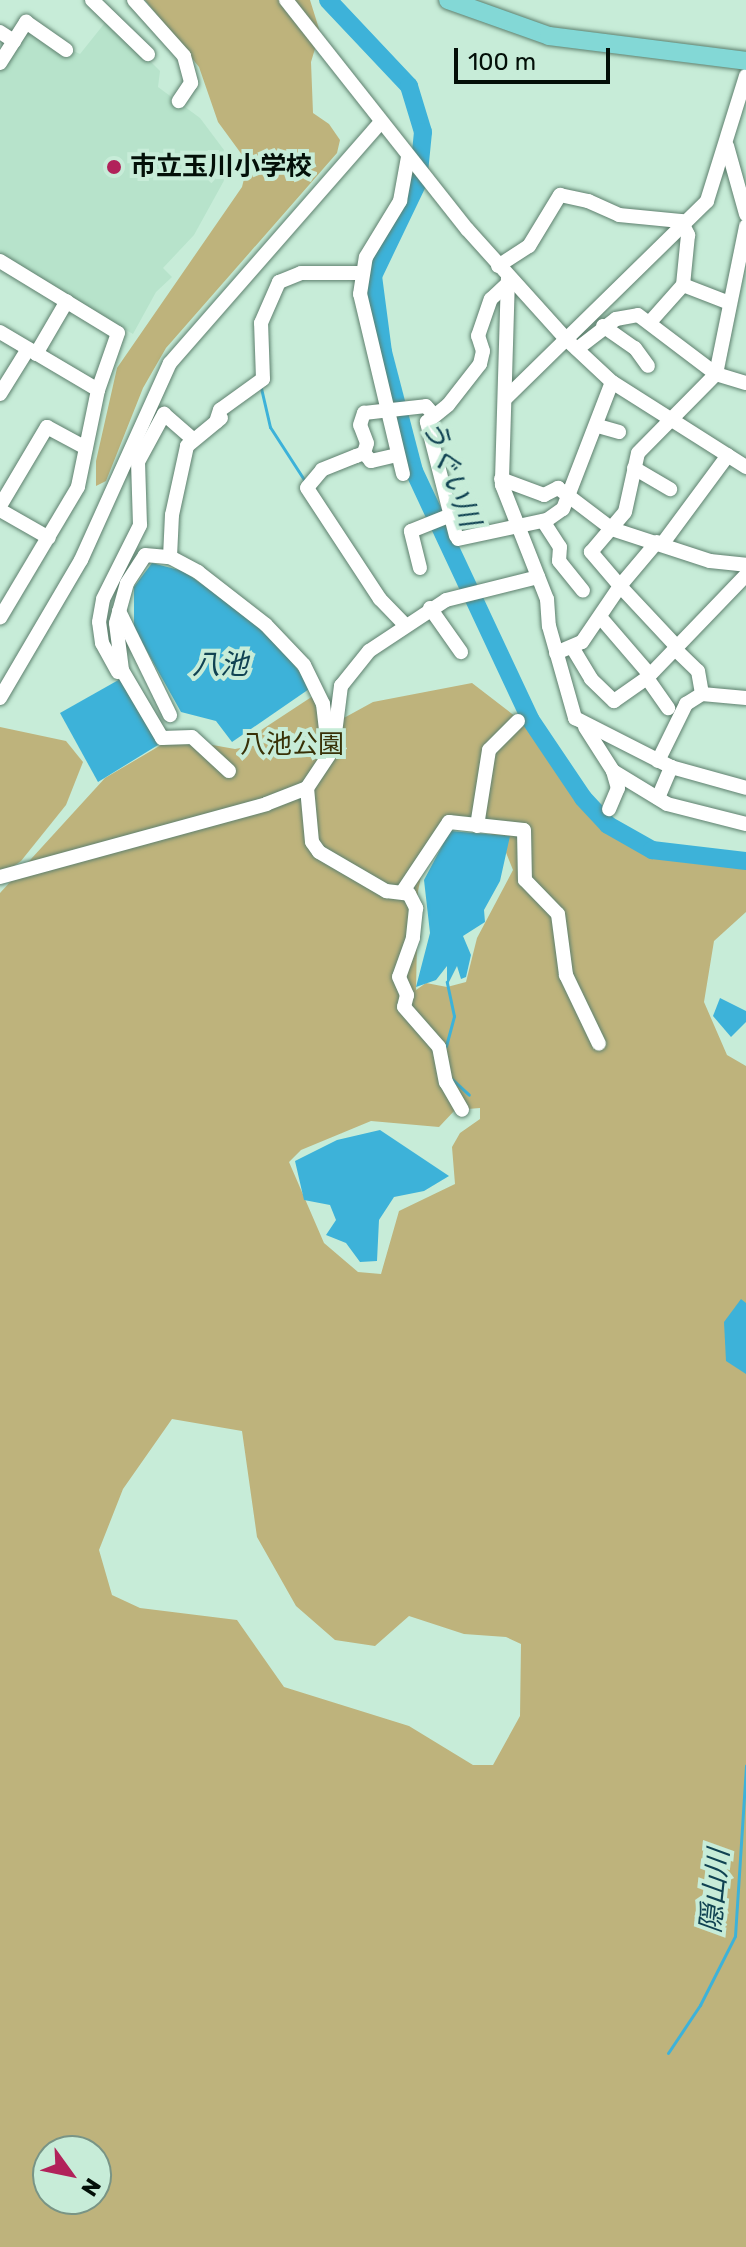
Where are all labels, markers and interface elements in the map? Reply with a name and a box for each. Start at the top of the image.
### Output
scale bar [458,32,614,82]
text: 100 m [468,48,536,76]
place label: 市立玉川小学校 [130,151,312,183]
marker: 市立玉川小学校 [105,158,123,176]
water label: うぐい川 [415,415,487,531]
water label: 八池 [192,648,248,682]
park label: 八池公園 [240,729,344,761]
water label: 隠山川 [694,1847,736,1935]
north arrow [32,2135,112,2215]
text: N [75,2173,107,2201]

